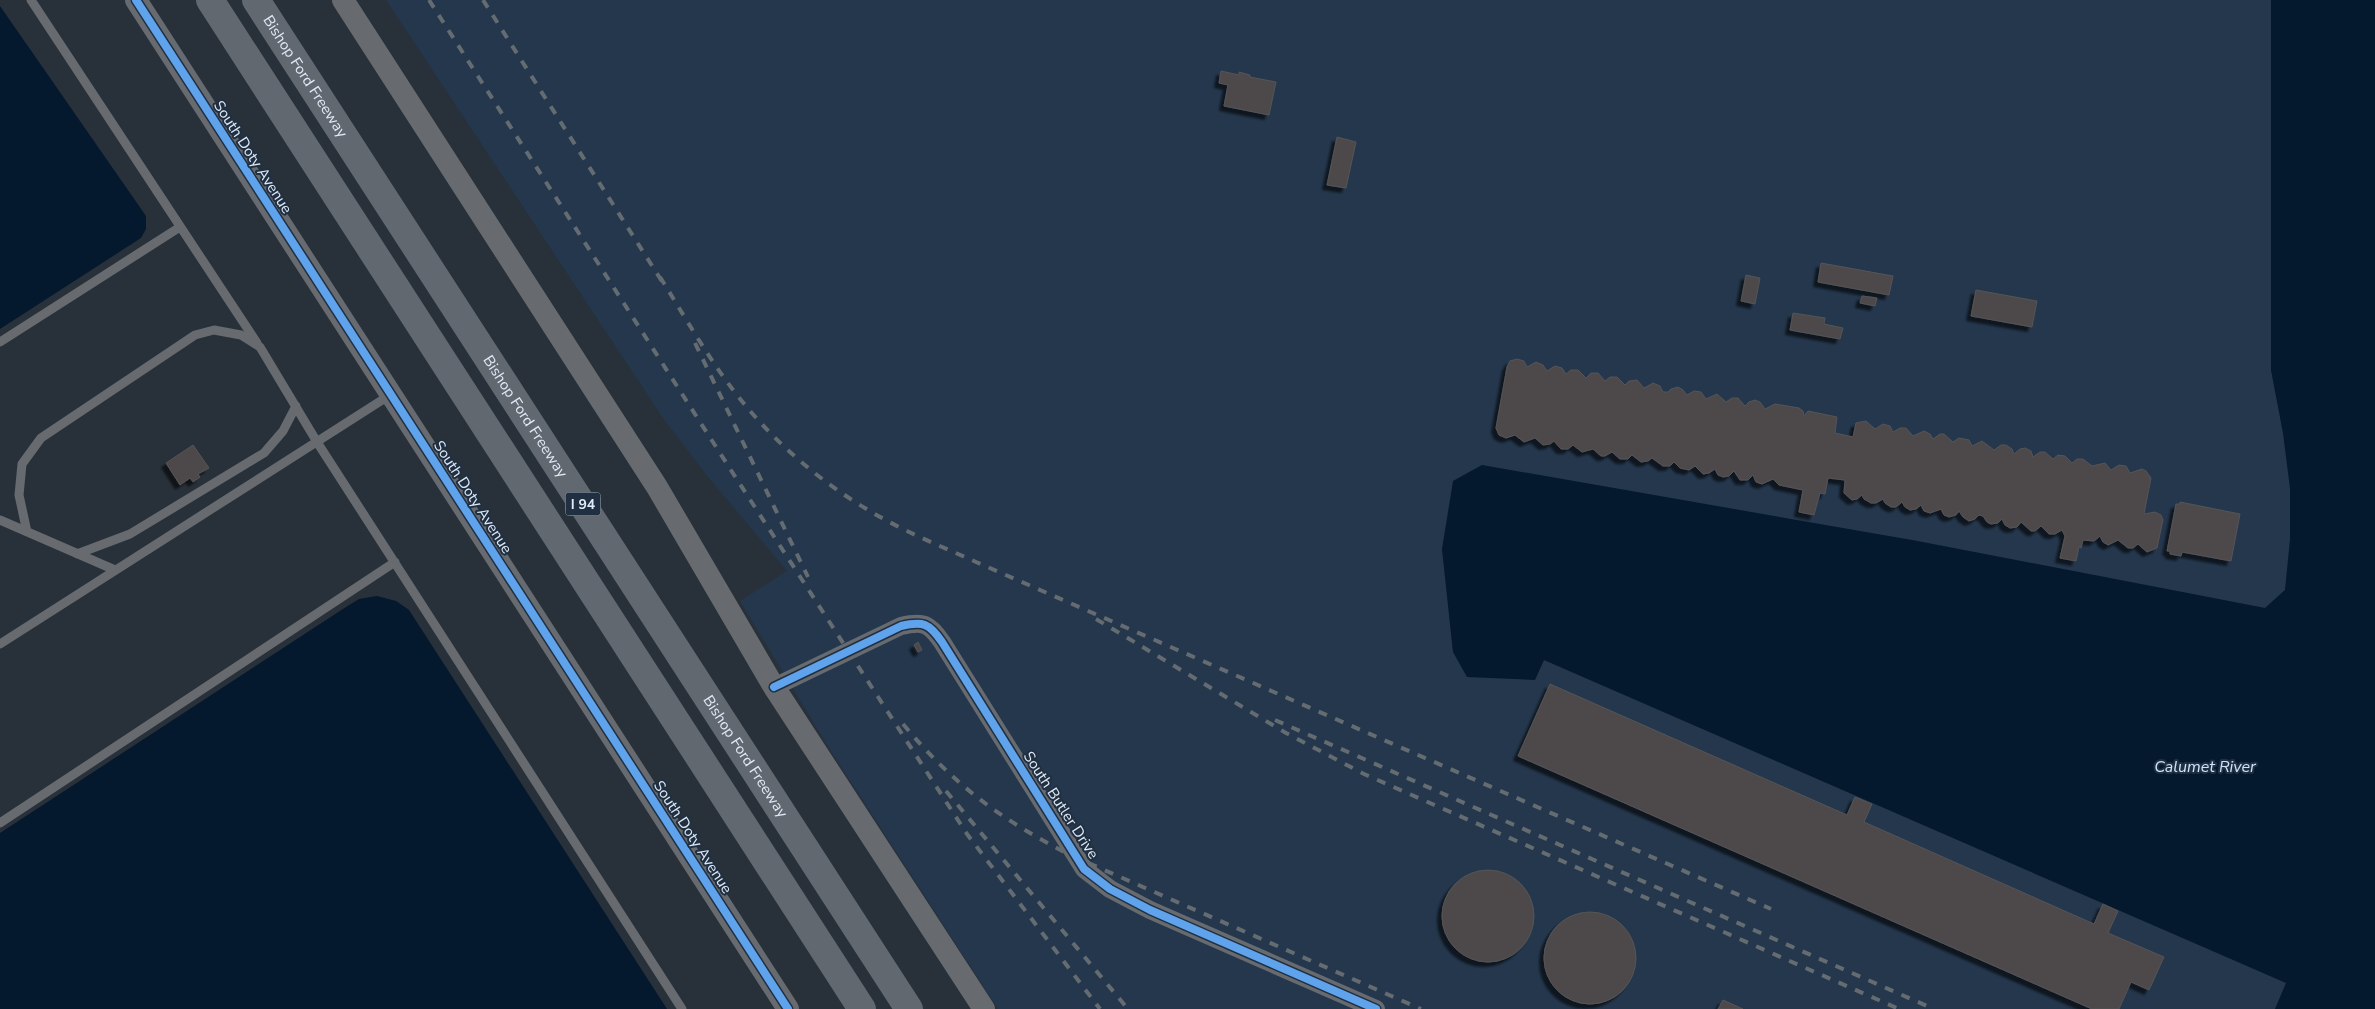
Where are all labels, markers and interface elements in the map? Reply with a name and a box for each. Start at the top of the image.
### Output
street label: Bishop Ford Freeway [259,11,353,142]
street label: South Doty Avenue [209,97,297,217]
street label: Bishop Ford Freeway [479,351,573,482]
street label: South Doty Avenue [429,437,517,557]
road number: I 94 [566,492,600,516]
street label: Bishop Ford Freeway [699,691,793,822]
street label: South Butler Drive [1019,747,1103,863]
water label: Calumet River [2154,756,2257,778]
street label: South Doty Avenue [649,777,737,897]

